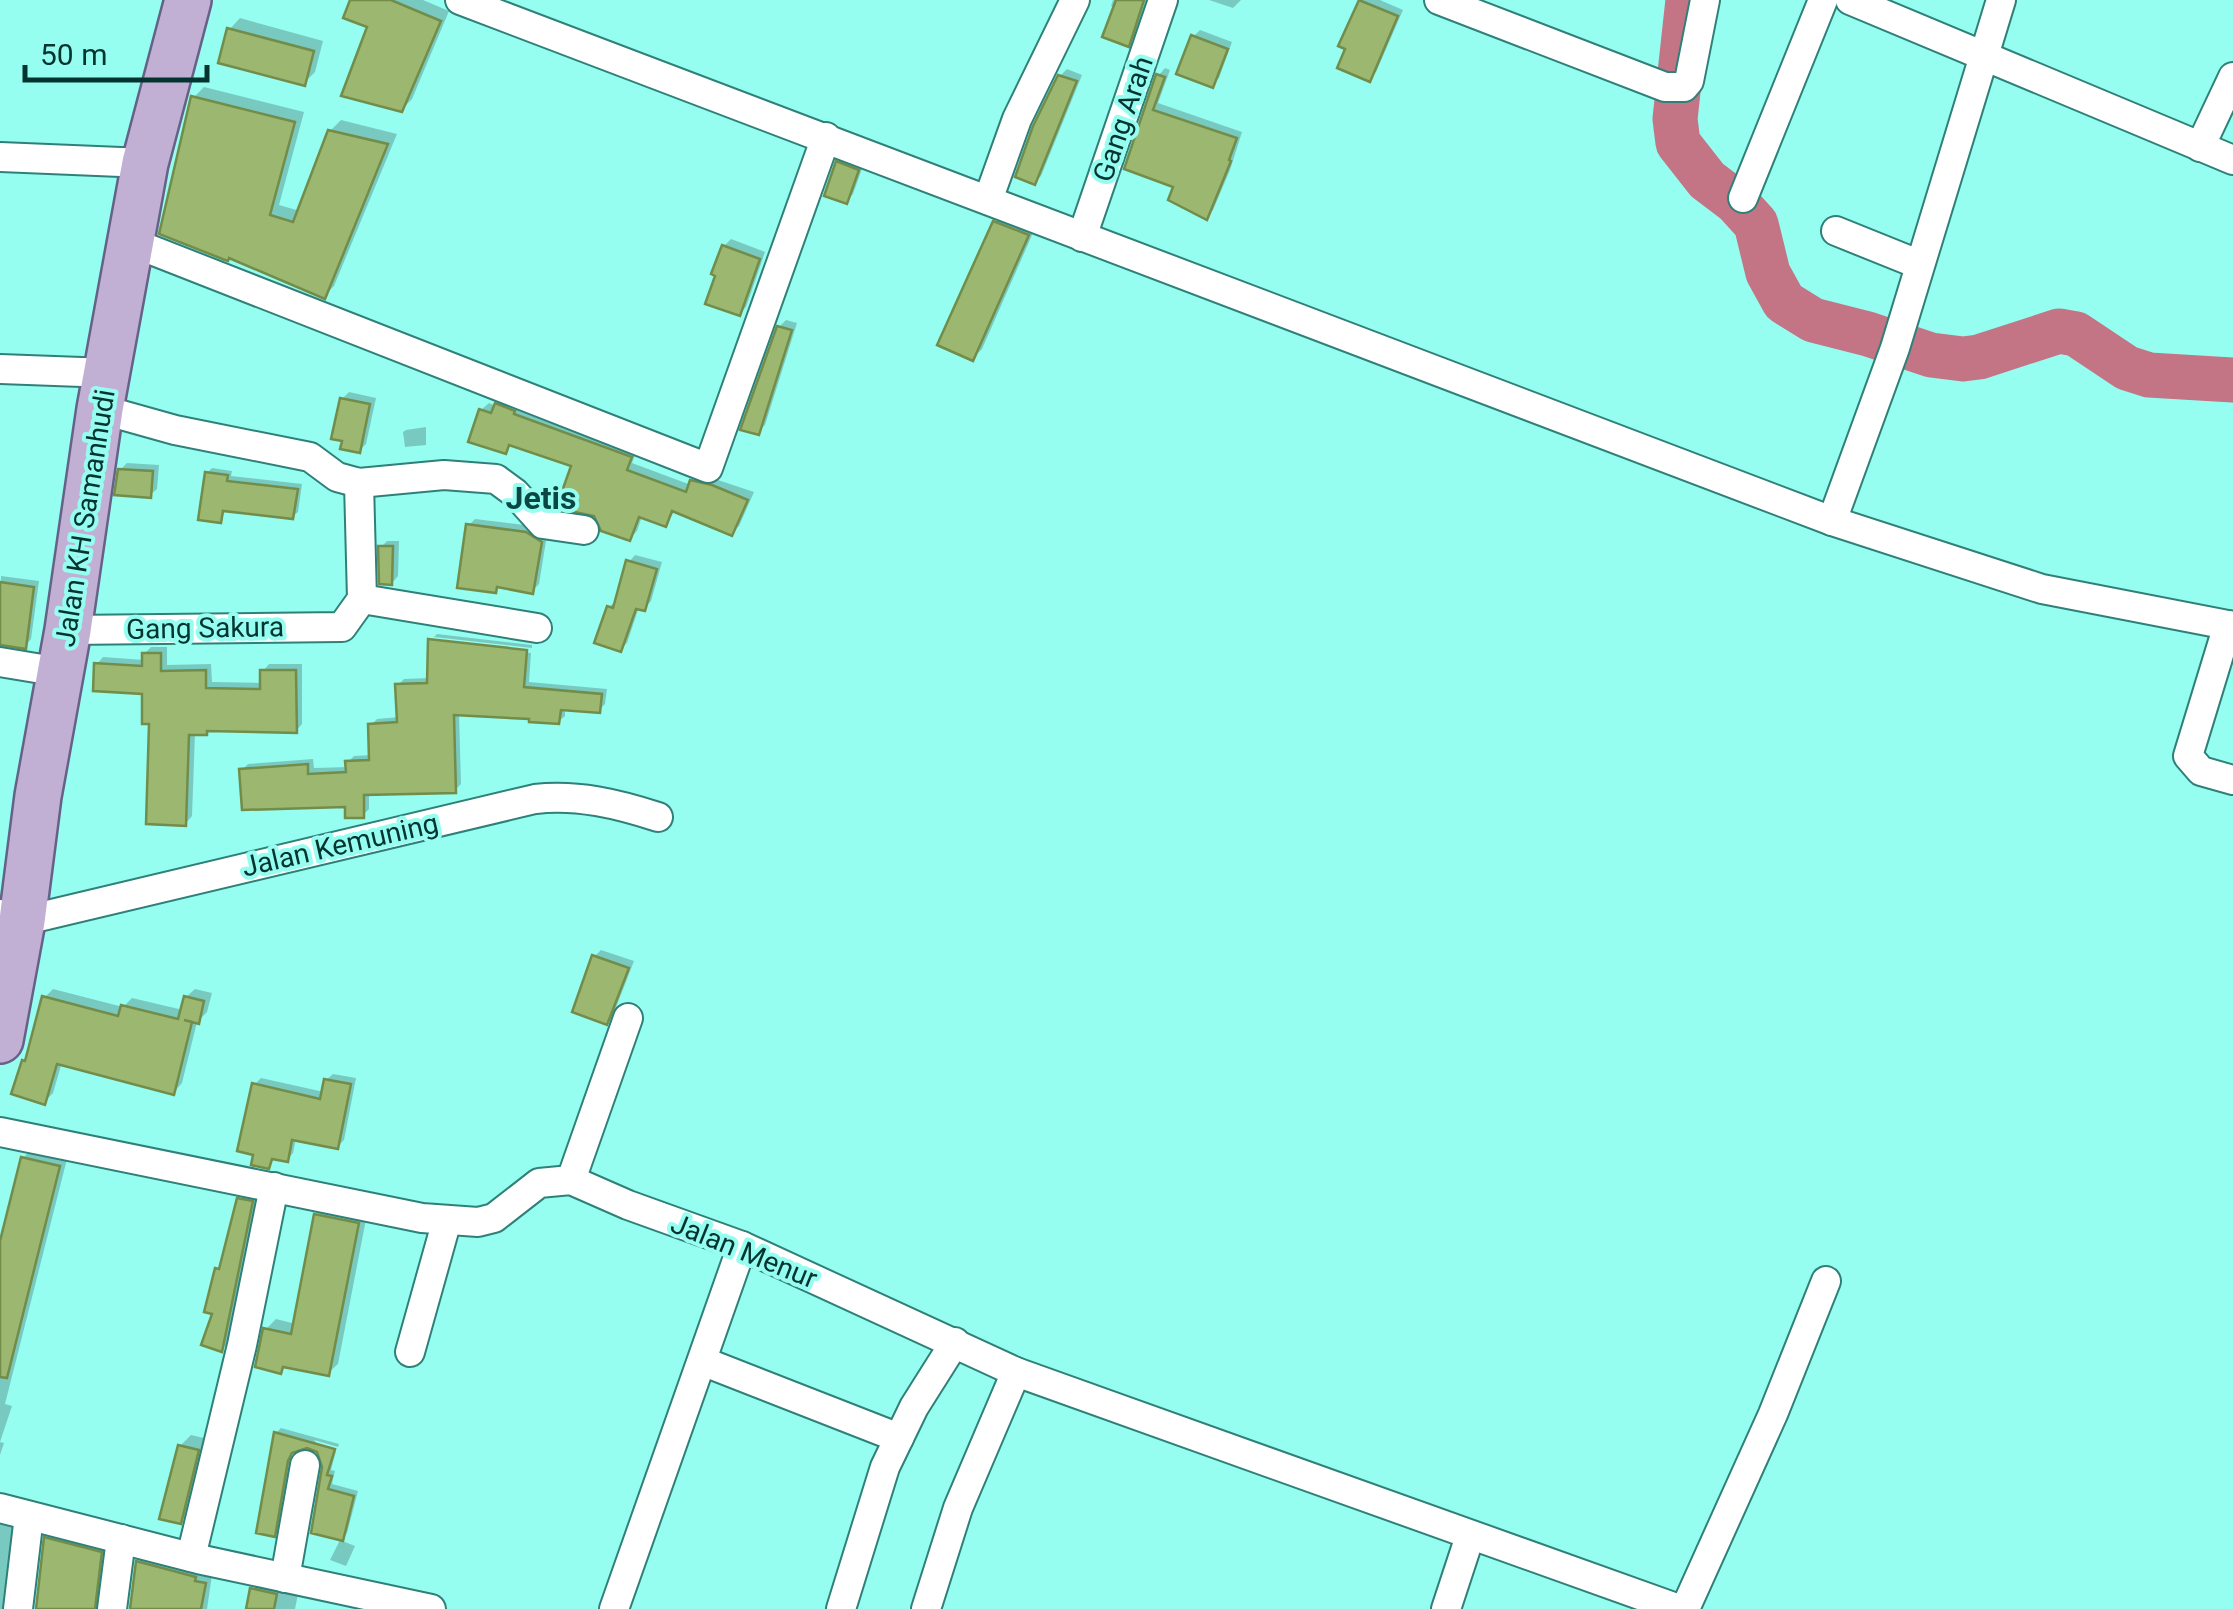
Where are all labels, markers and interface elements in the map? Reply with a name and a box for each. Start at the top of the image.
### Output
scale bar [25,20,208,82]
text: 50 m [40,37,107,72]
street label: Gang Arah [1086,52,1160,186]
street label: Jalan KH Samanhudi [48,387,122,649]
district label: Jetis [506,479,576,517]
street label: Gang Sakura [126,610,284,646]
street label: Jalan Kemuning [239,806,441,884]
street label: Jalan Menur [666,1207,822,1295]

